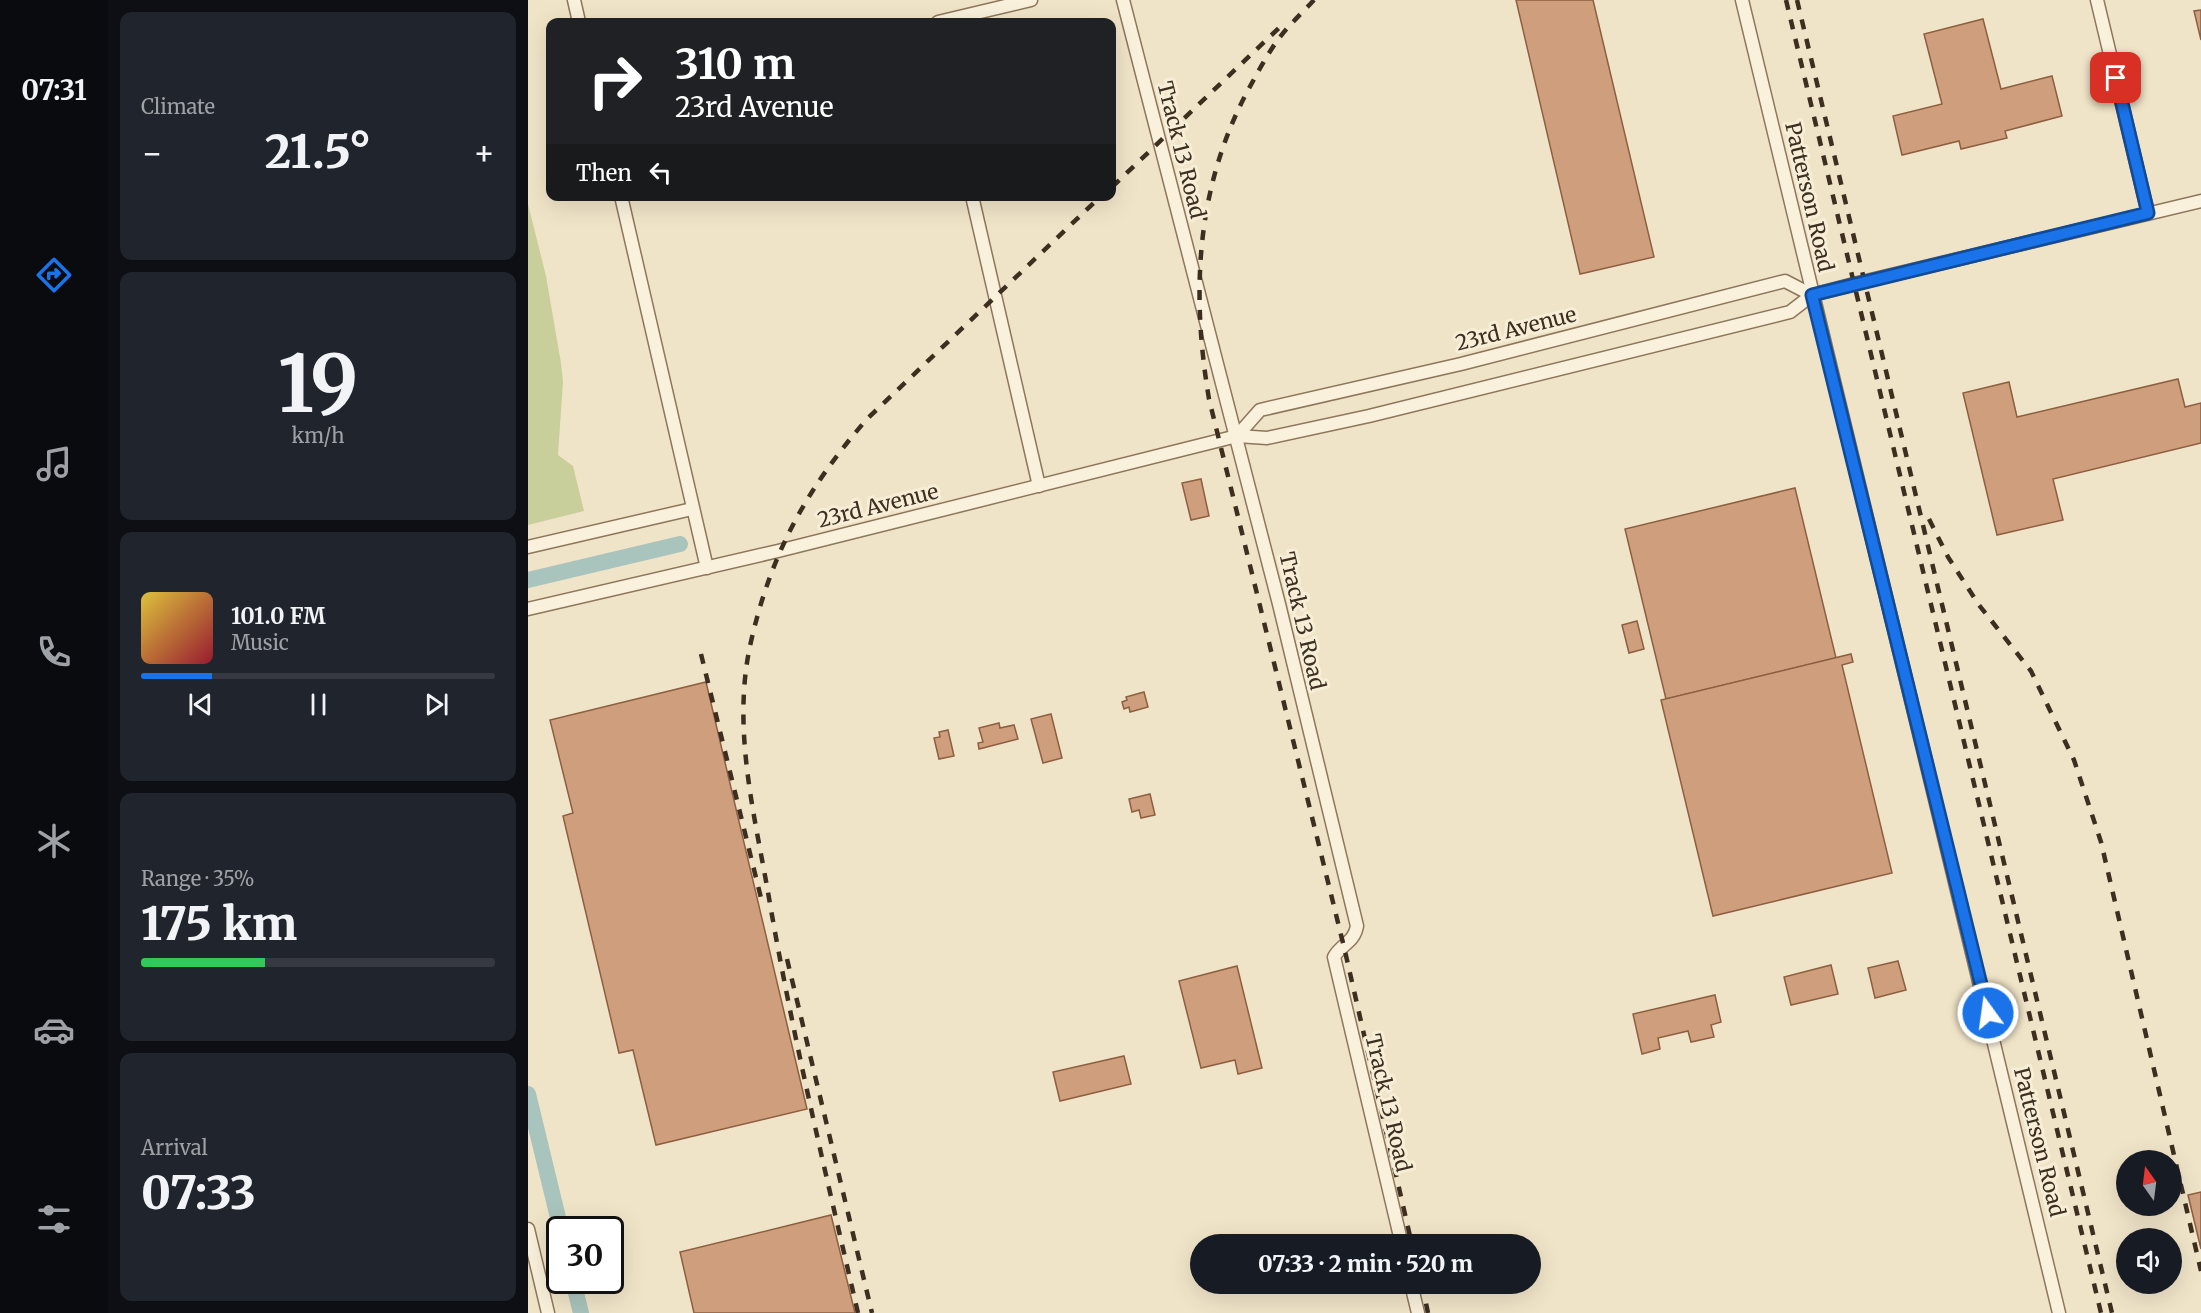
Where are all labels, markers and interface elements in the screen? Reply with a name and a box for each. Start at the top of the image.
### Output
text: 310 m [675,38,795,90]
icon: right [576,42,654,120]
pin [2090,52,2141,103]
icon: arrive [2099,61,2132,94]
text: 07:31 [21,73,87,107]
street label: Track 13 Road [1151,78,1212,222]
text: 23rd Avenue [675,90,834,124]
text: Climate [141,94,215,119]
street label: Patterson Road [1779,119,1840,275]
text: 21.5° [265,124,371,180]
text: − [141,133,163,174]
text: + [473,133,495,174]
icon: left [644,156,677,189]
text: Then [576,159,632,187]
icon: directions [33,254,75,296]
street label: 23rd Avenue [1453,300,1579,357]
text: 19 [278,335,358,433]
text: km/h [292,423,344,448]
icon: music [33,443,75,485]
street label: 23rd Avenue [815,477,941,534]
street label: Track 13 Road [1274,549,1332,693]
text: 101.0 FM [231,602,326,630]
text: Music [231,630,289,655]
icon: phone [33,631,75,673]
icon: previous [184,688,217,721]
icon: pause [302,688,335,721]
icon: next [420,688,453,721]
icon: climate [33,820,75,862]
text: Range · 35% [141,866,255,891]
text: 175 km [141,896,297,952]
position arrow [1956,981,2020,1045]
icon: car [33,1009,75,1051]
street label: Track 13 Road [1360,1031,1418,1175]
street label: Patterson Road [2008,1064,2071,1220]
text: Arrival [141,1135,208,1160]
north arrow [2116,1150,2182,1216]
map controls [2116,1150,2182,1294]
text: 07:33 [141,1165,256,1221]
icon: filters [33,1198,75,1240]
speed limit sign: 30 [546,1216,624,1294]
button: sound [2116,1228,2182,1294]
text: 07:33 · 2 min · 520 m [1258,1250,1473,1278]

